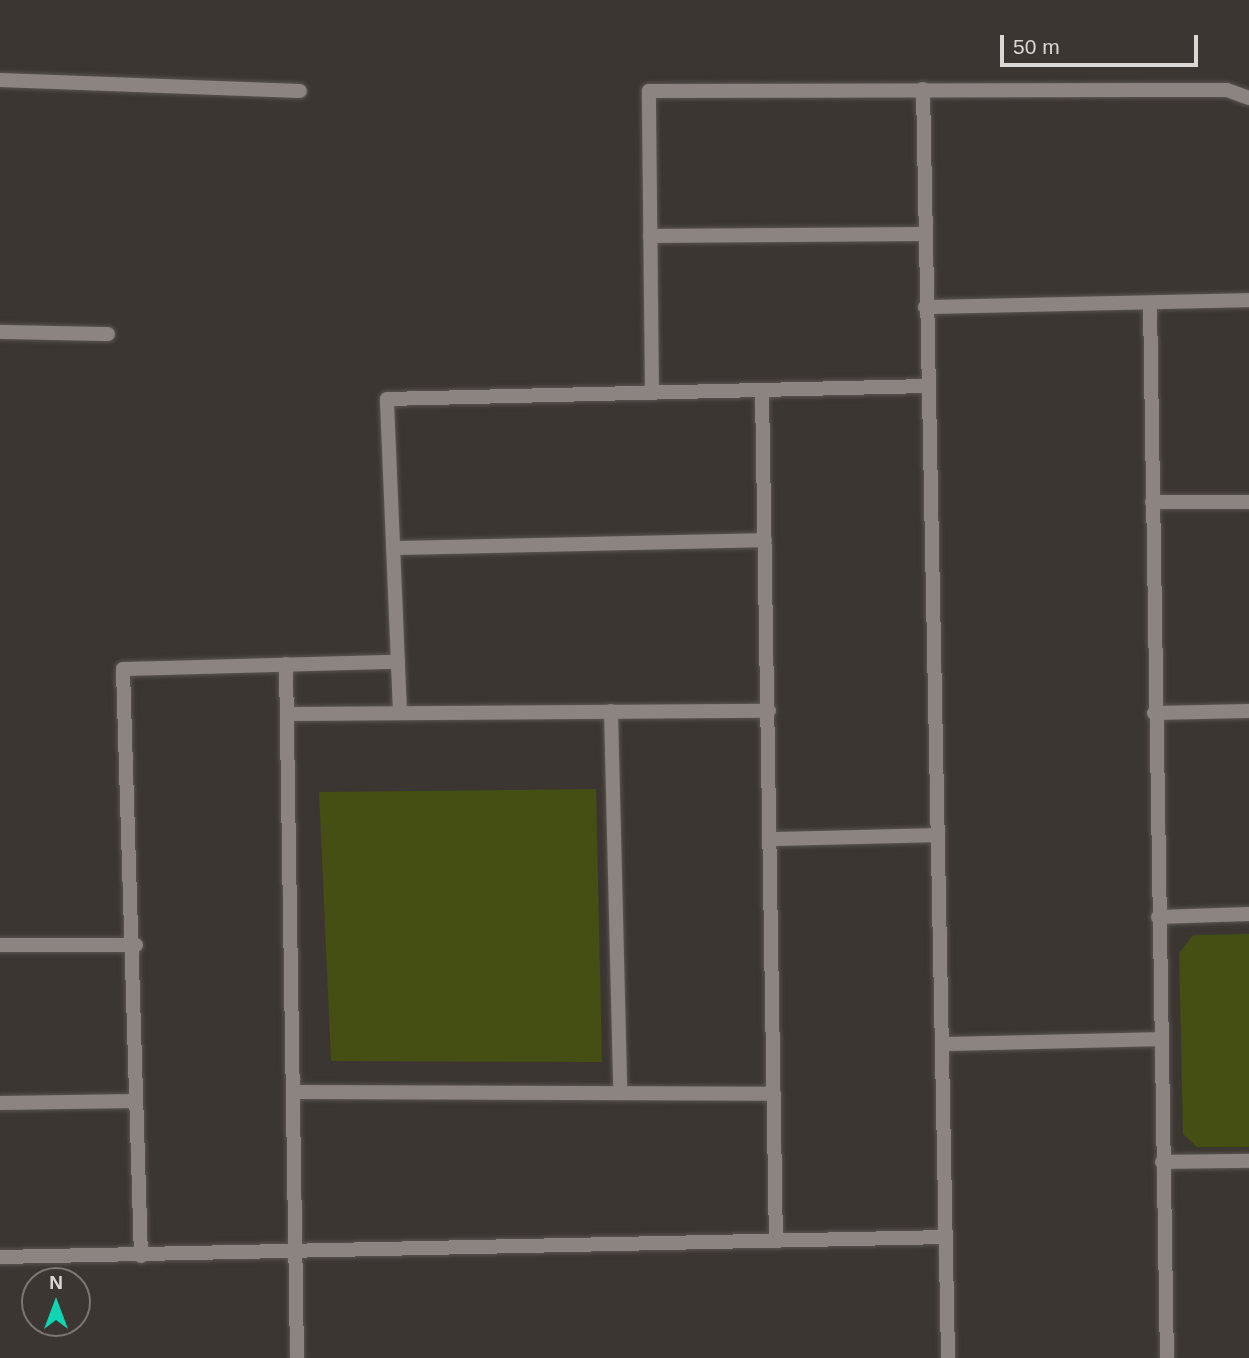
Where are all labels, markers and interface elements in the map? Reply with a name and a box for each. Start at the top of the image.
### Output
scale bar [1004,21,1202,65]
text: 50 m [1013,35,1060,58]
north arrow [21,1267,91,1337]
text: N [49,1272,63,1293]

